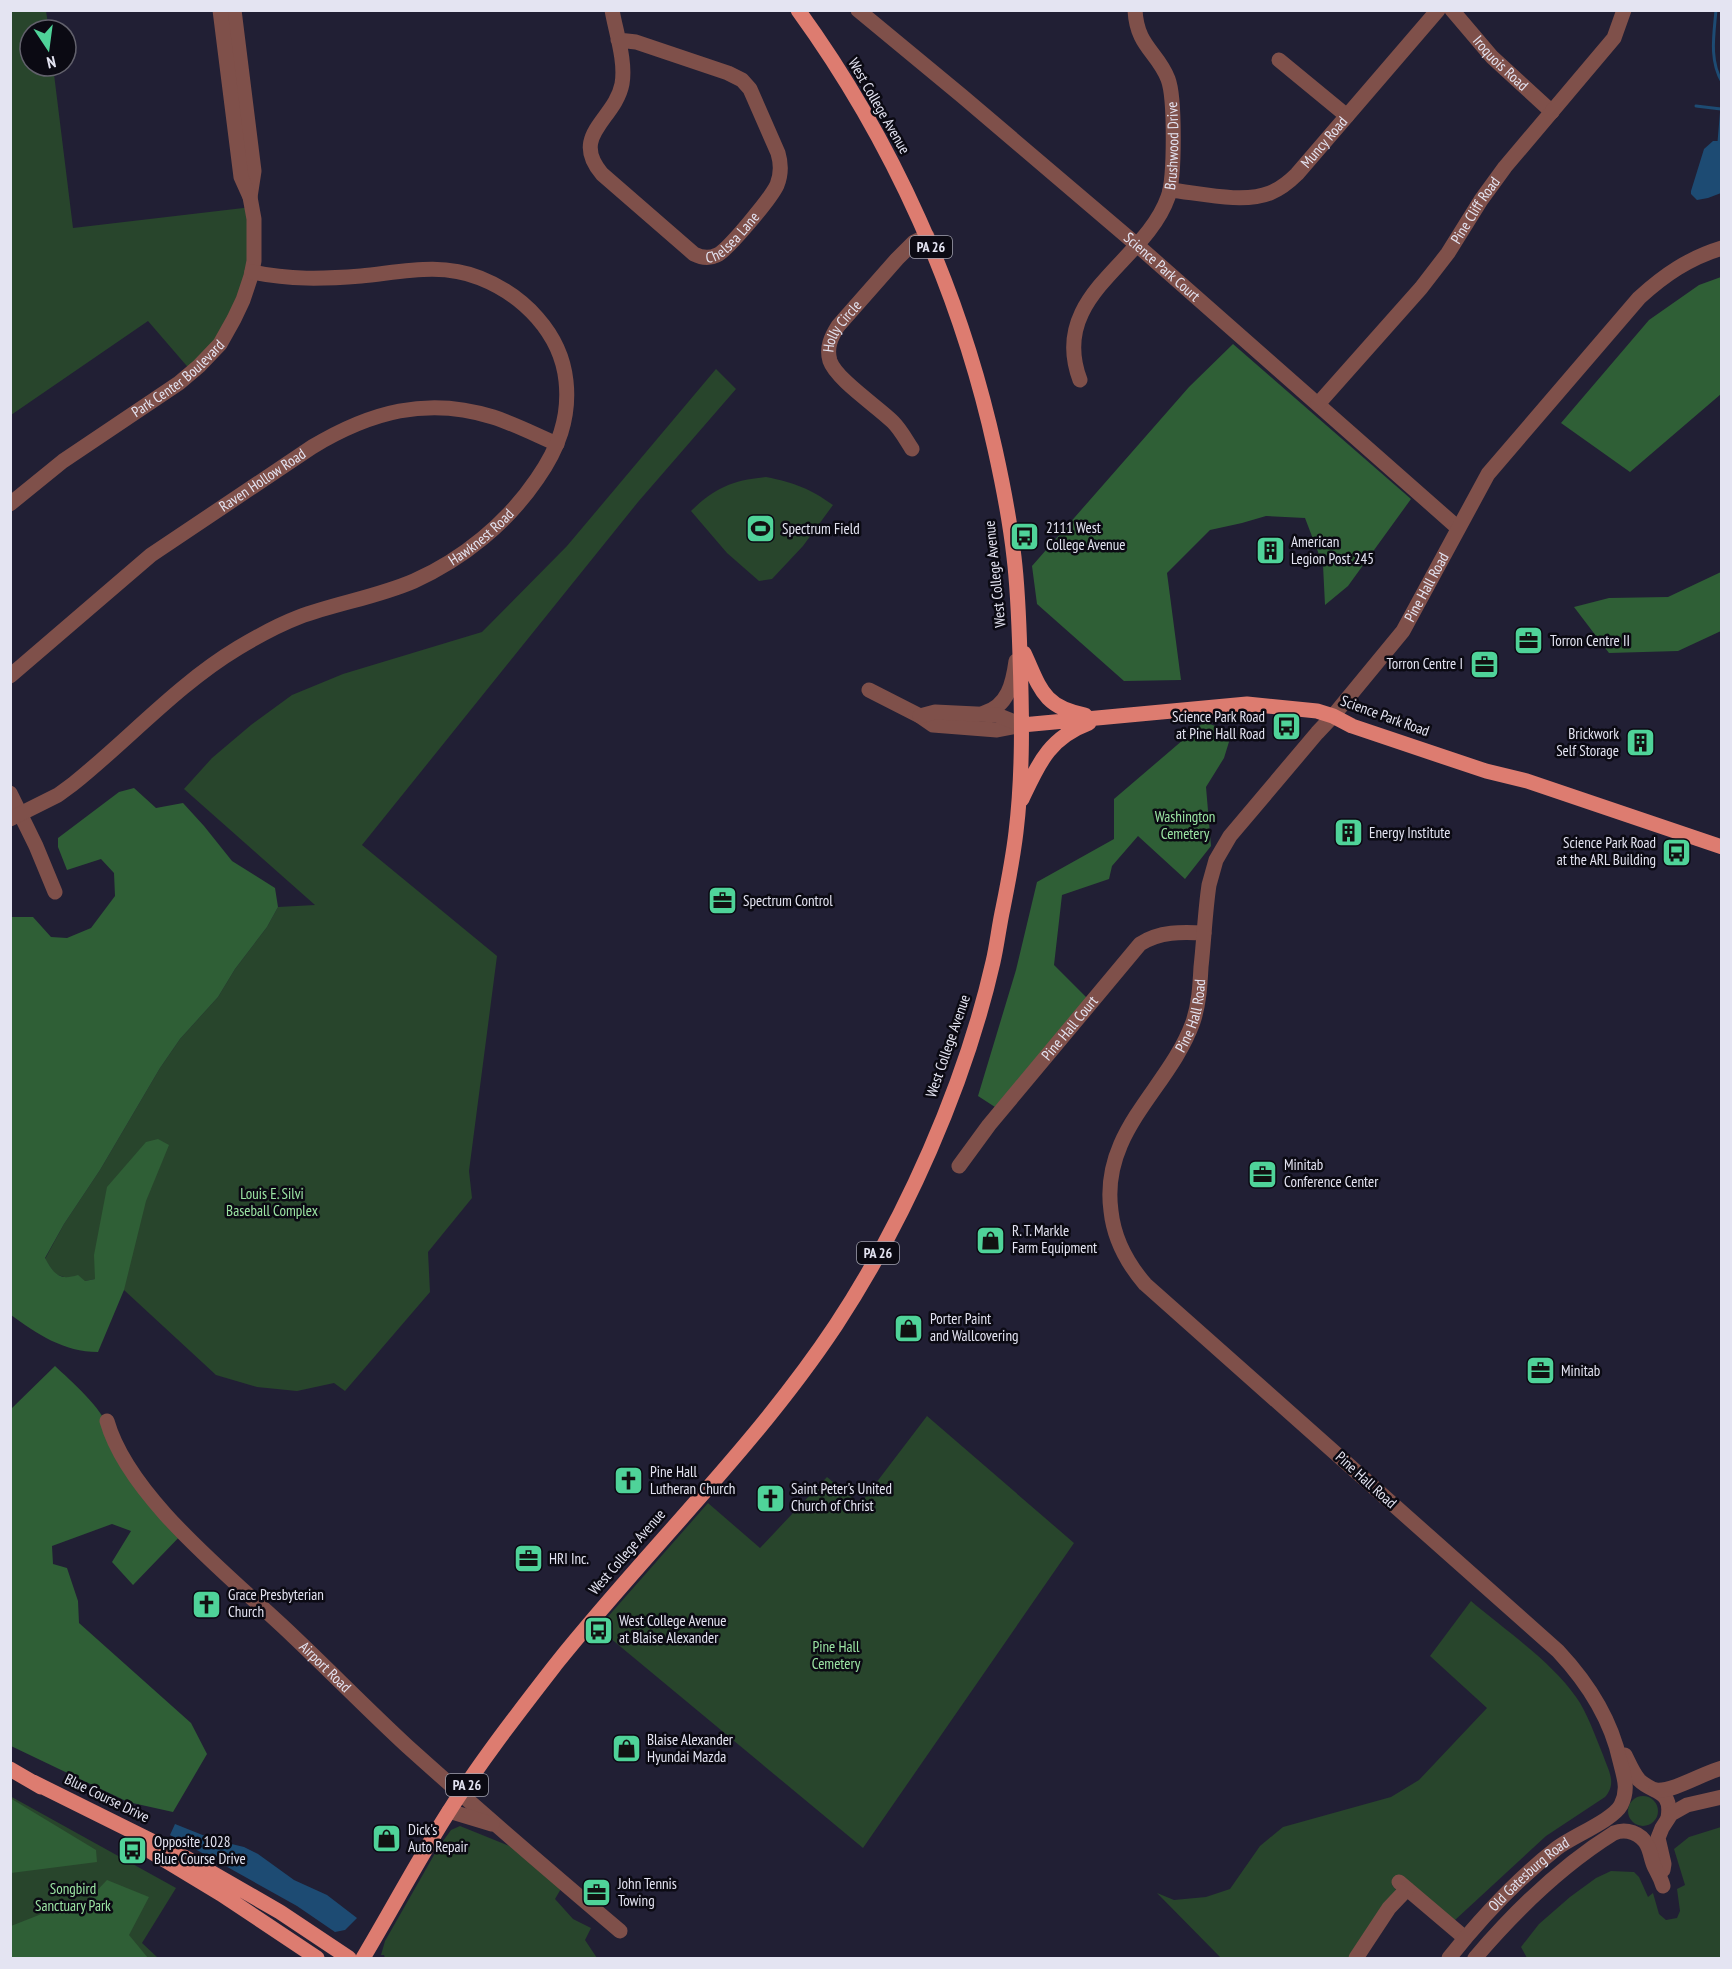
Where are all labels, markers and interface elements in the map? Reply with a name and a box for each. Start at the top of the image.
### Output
north arrow [18,18,78,78]
street label: Iroquois Road [1469,31,1532,94]
text: N [45,52,58,73]
street label: West College Avenue [844,54,915,157]
street label: Brushwood Drive [1160,101,1182,191]
street label: Muncy Road [1296,112,1351,172]
street label: Pine Cliff Road [1446,173,1504,247]
street label: Chelsea Lane [705,208,763,267]
street label: Science Park Court [1120,228,1204,305]
road number: PA 26 [910,236,952,258]
street label: Holly Circle [818,296,865,353]
street label: Park Center Boulevard [128,335,228,421]
street label: Raven Hollow Road [215,444,309,516]
street label: Hawknest Road [445,504,518,569]
sports icon: Spectrum Field [745,513,777,545]
place label: 2111 West College Avenue [1046,518,1125,554]
place label: Spectrum Field [782,519,860,538]
street label: West College Avenue [979,520,1010,629]
bus stop icon: 2111 West College Avenue [1009,521,1041,553]
place label: American Legion Post 245 [1291,532,1374,568]
building icon: American Legion Post 245 [1254,535,1286,567]
street label: Pine Hall Road [1400,549,1453,625]
office icon: Torron Centre II [1513,625,1545,657]
place label: Torron Centre II [1550,631,1630,650]
office icon: Torron Centre I [1468,648,1500,680]
place label: Torron Centre I [1387,654,1463,673]
street label: Science Park Road [1338,691,1432,740]
place label: Science Park Road at Pine Hall Road [1172,707,1265,743]
bus stop icon: Science Park Road at Pine Hall Road [1270,710,1302,742]
place label: Brickwork Self Storage [1556,724,1619,760]
building icon: Brickwork Self Storage [1624,727,1656,759]
park label: Washington Cemetery [1155,807,1215,843]
building icon: Energy Institute [1332,817,1364,849]
place label: Energy Institute [1369,823,1451,842]
place label: Science Park Road at the ARL Building [1557,833,1656,869]
bus stop icon: Science Park Road at the ARL Building [1661,836,1693,868]
office icon: Spectrum Control [706,885,738,917]
place label: Spectrum Control [743,891,833,910]
street label: Pine Hall Road [1171,978,1209,1055]
street label: West College Avenue [921,992,974,1100]
street label: Pine Hall Court [1037,992,1102,1064]
place label: Minitab Conference Center [1284,1155,1379,1191]
office icon: Minitab Conference Center [1247,1158,1279,1190]
park label: Louis E. Silvi Baseball Complex [226,1184,318,1220]
place label: R. T. Markle Farm Equipment [1012,1221,1097,1257]
shop icon: R. T. Markle Farm Equipment [975,1224,1007,1256]
road number: PA 26 [857,1242,899,1264]
place label: Porter Paint and Wallcovering [930,1309,1018,1345]
shop icon: Porter Paint and Wallcovering [893,1312,925,1344]
office icon: Minitab [1524,1355,1556,1387]
place label: Minitab [1561,1361,1600,1380]
street label: Pine Hall Road [1332,1447,1401,1512]
place label: Pine Hall Lutheran Church [650,1462,735,1498]
church icon: Pine Hall Lutheran Church [613,1465,645,1497]
place label: Saint Peter's United Church of Christ [791,1479,892,1515]
church icon: Saint Peter's United Church of Christ [754,1482,786,1514]
street label: West College Avenue [584,1505,669,1598]
office icon: HRI Inc. [512,1543,544,1575]
place label: HRI Inc. [549,1549,589,1568]
place label: Grace Presbyterian Church [228,1585,324,1621]
church icon: Grace Presbyterian Church [191,1588,223,1620]
place label: West College Avenue at Blaise Alexander [619,1611,727,1647]
bus stop icon: West College Avenue at Blaise Alexander [582,1614,614,1646]
street label: Airport Road [296,1637,355,1696]
park label: Pine Hall Cemetery [812,1637,861,1673]
place label: Blaise Alexander Hyundai Mazda [647,1730,734,1766]
shop icon: Blaise Alexander Hyundai Mazda [610,1733,642,1765]
street label: Blue Course Drive [62,1769,153,1826]
road number: PA 26 [446,1774,488,1796]
place label: Dick's Auto Repair [408,1820,469,1856]
shop icon: Dick's Auto Repair [371,1823,403,1855]
place label: Opposite 1028 Blue Course Drive [154,1832,246,1868]
street label: Old Gatesburg Road [1484,1833,1572,1915]
bus stop icon: Opposite 1028 Blue Course Drive [117,1835,149,1867]
place label: John Tennis Towing [617,1874,677,1910]
office icon: John Tennis Towing [581,1877,613,1909]
park label: Songbird Sanctuary Park [35,1879,111,1915]

